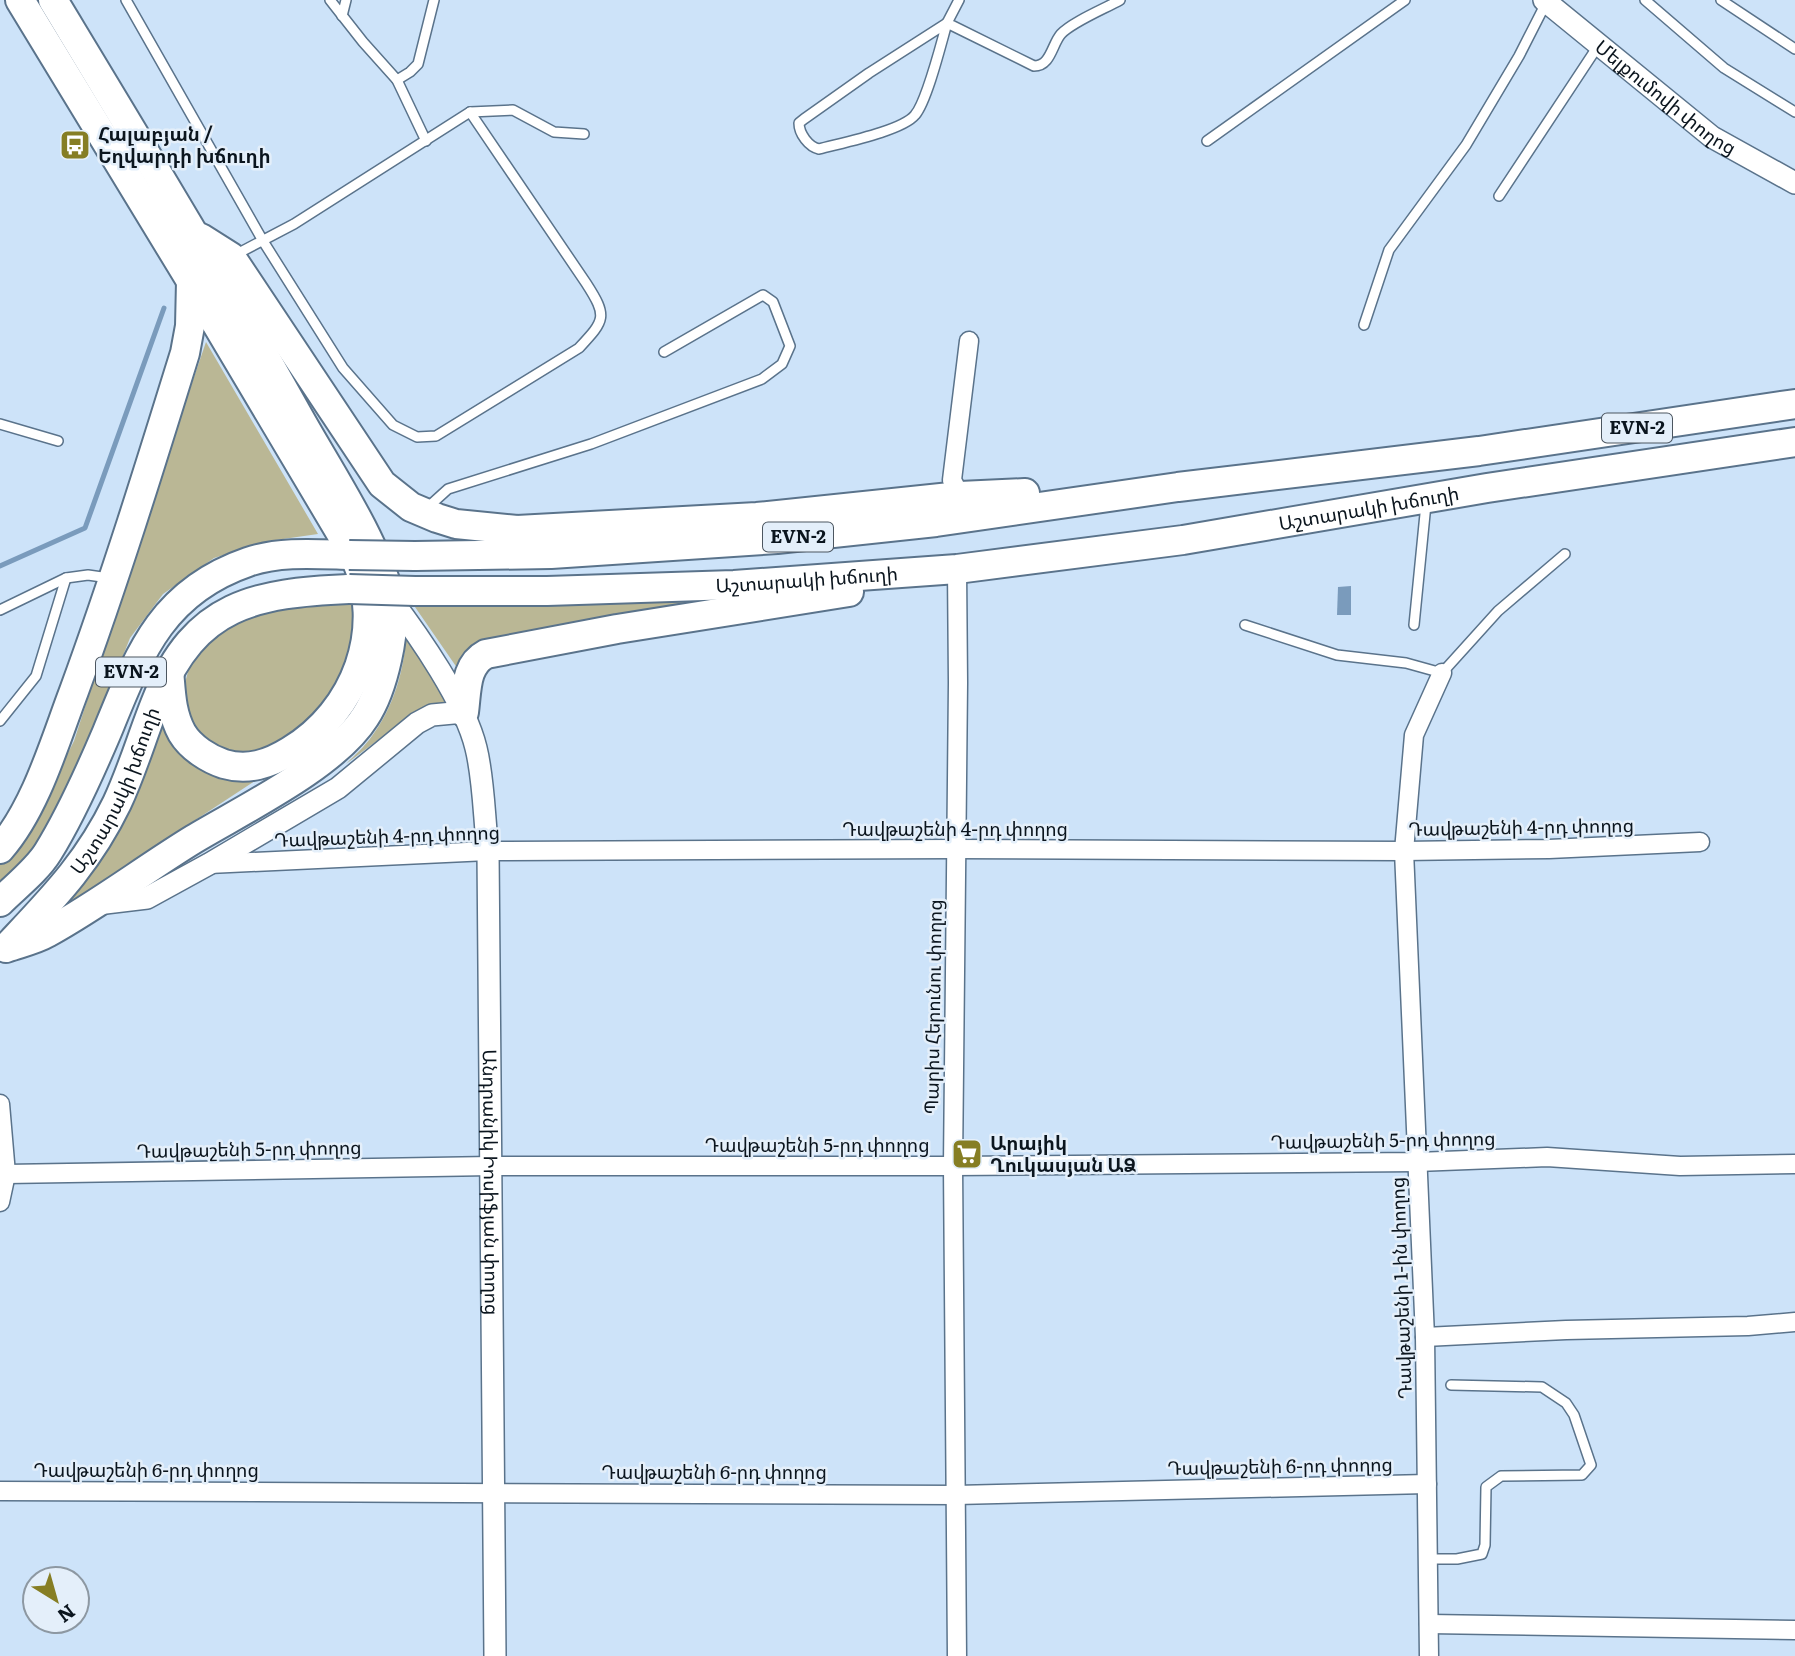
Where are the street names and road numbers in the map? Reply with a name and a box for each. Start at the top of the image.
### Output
street label: Մելքումովի փողոց [1590,32,1742,161]
road number: EVN-2 [1602,414,1672,442]
street label: Աշտարակի խճուղի [1276,478,1461,536]
road number: EVN-2 [763,522,833,552]
street label: Աշտարակի խճուղի [715,558,899,599]
road number: EVN-2 [96,658,166,686]
street label: Աշտարակի խճուղի [62,703,166,880]
street label: Դավթաշենի 4-րդ փողոց [1408,810,1634,842]
street label: Դավթաշենի 4-րդ փողոց [842,814,1068,842]
street label: Դավթաշենի 4-րդ փողոց [274,817,500,853]
street label: Պարիս Հերունու փողոց [916,899,948,1115]
street label: Անդրանիկ Իոսիֆյան փողոց [477,1049,507,1315]
street label: Դավթաշենի 5-րդ փողոց [1270,1123,1496,1155]
street label: Դավթաշենի 5-րդ փողոց [704,1130,930,1158]
street label: Դավթաշենի 5-րդ փողոց [136,1132,362,1164]
street label: Դավթաշենի 1-ին փողոց [1382,1176,1418,1400]
street label: Դավթաշենի 6-րդ փողոց [1167,1449,1393,1481]
street label: Դավթաշենի 6-րդ փողոց [33,1455,259,1483]
street label: Դավթաշենի 6-րդ փողոց [601,1457,827,1485]

